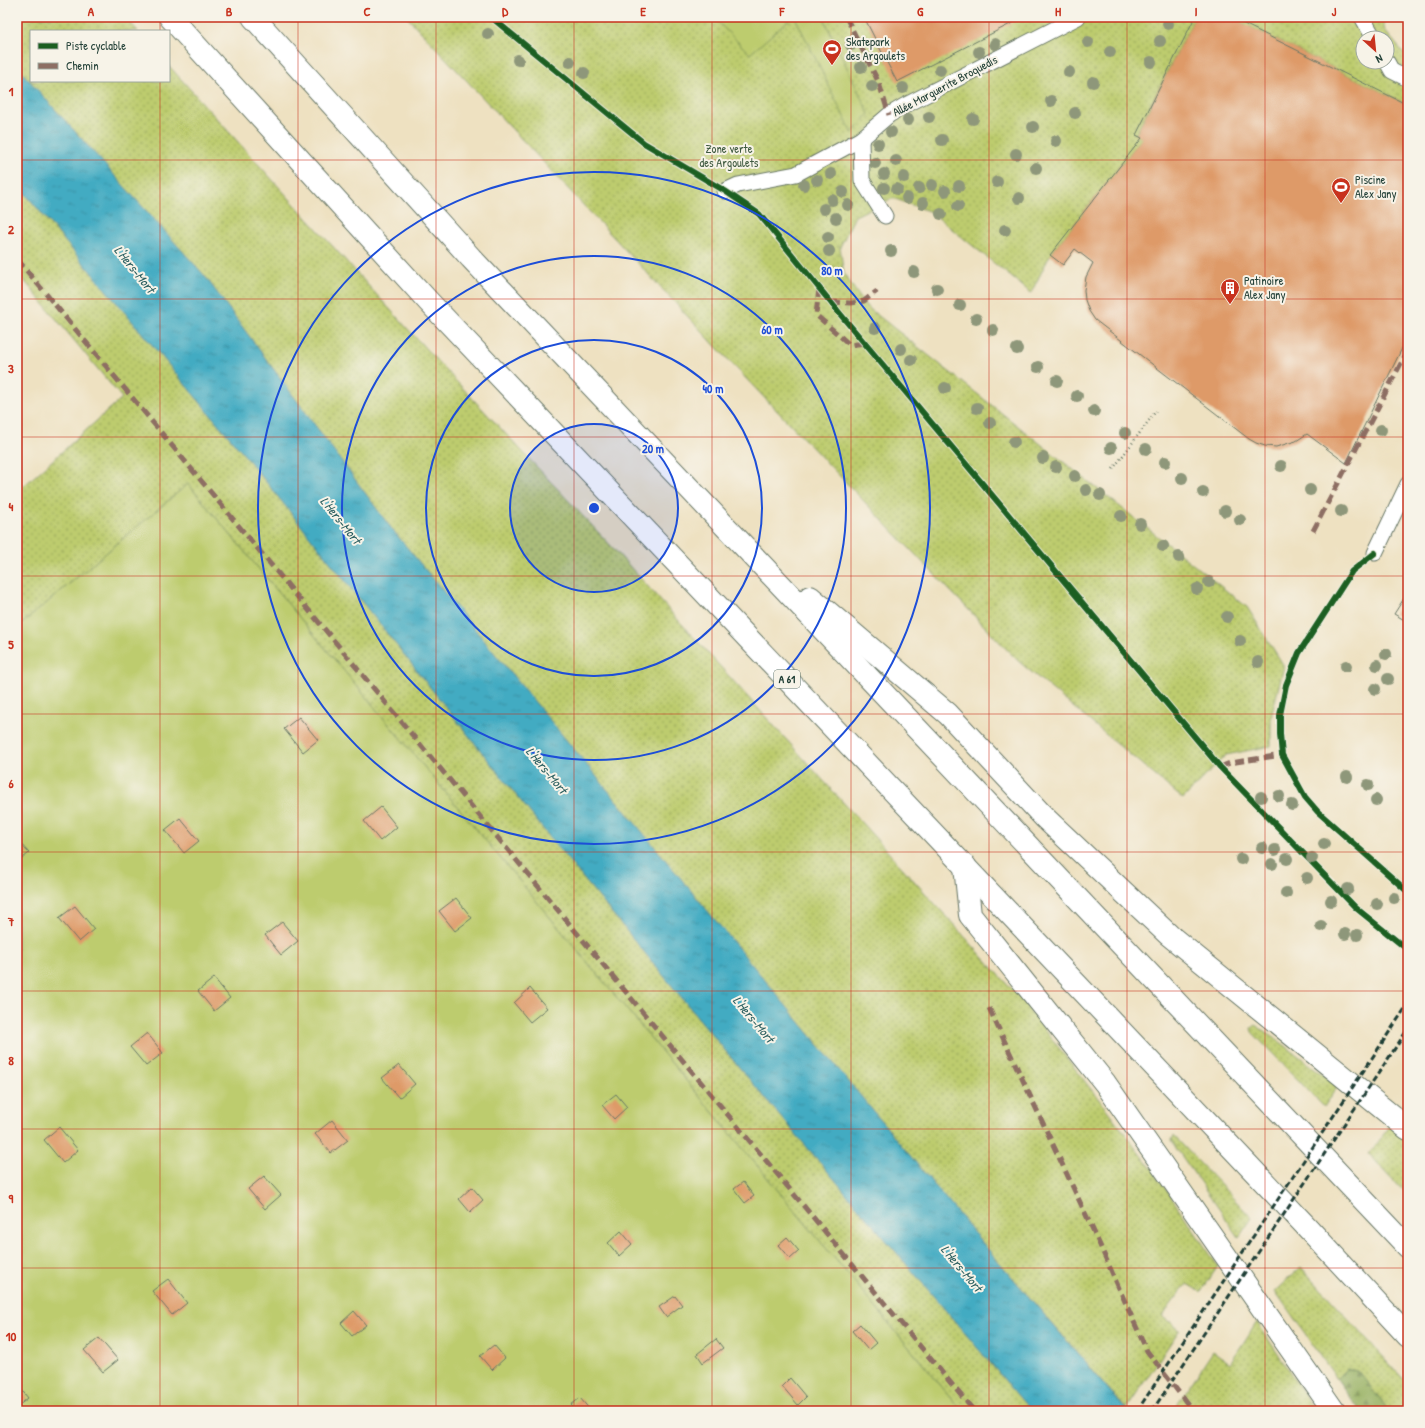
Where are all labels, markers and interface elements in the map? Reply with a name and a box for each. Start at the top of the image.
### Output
text: A [88,2,95,20]
text: B [226,2,233,20]
text: C [363,2,371,20]
text: D [502,2,509,20]
text: E [640,2,646,20]
text: F [779,2,786,20]
text: G [917,2,924,20]
text: H [1055,2,1061,20]
text: I [1194,2,1198,20]
text: J [1332,2,1337,20]
legend [30,30,170,82]
north arrow [1355,30,1395,70]
place label: Skatepark des Argoulets [846,33,905,64]
text: Piste cyclable [66,37,126,54]
sports icon: Skatepark des Argoulets [821,38,843,66]
street label: Allée Marguerite Broquedis [889,51,1000,120]
text: N [1374,51,1385,67]
text: Chemin [66,57,99,74]
text: 1 [9,82,14,100]
park label: Zone verte des Argoulets [699,140,759,171]
place label: Piscine Alex Jany [1355,171,1397,202]
sports icon: Piscine Alex Jany [1330,176,1352,204]
text: 2 [8,220,15,238]
water label: L'Hers-Mort [110,242,161,298]
text: 80 m [821,262,843,279]
place label: Patinoire Alex Jany [1244,272,1286,303]
building icon: Patinoire Alex Jany [1219,277,1241,305]
text: 60 m [761,321,783,338]
text: 3 [8,359,14,377]
text: 40 m [703,380,723,397]
text: 20 m [642,440,664,457]
water label: L'Hers-Mort [316,493,367,549]
text: 4 [9,497,14,515]
centre of rings [587,501,601,515]
text: 5 [8,635,14,653]
road number: A 61 [774,670,800,688]
water label: L'Hers-Mort [522,743,573,799]
text: 6 [8,774,14,792]
text: 7 [7,912,15,930]
water label: L'Hers-Mort [729,992,780,1048]
text: 8 [8,1051,14,1069]
text: 9 [9,1189,14,1207]
water label: L'Hers-Mort [937,1241,988,1297]
text: 10 [6,1327,16,1345]

